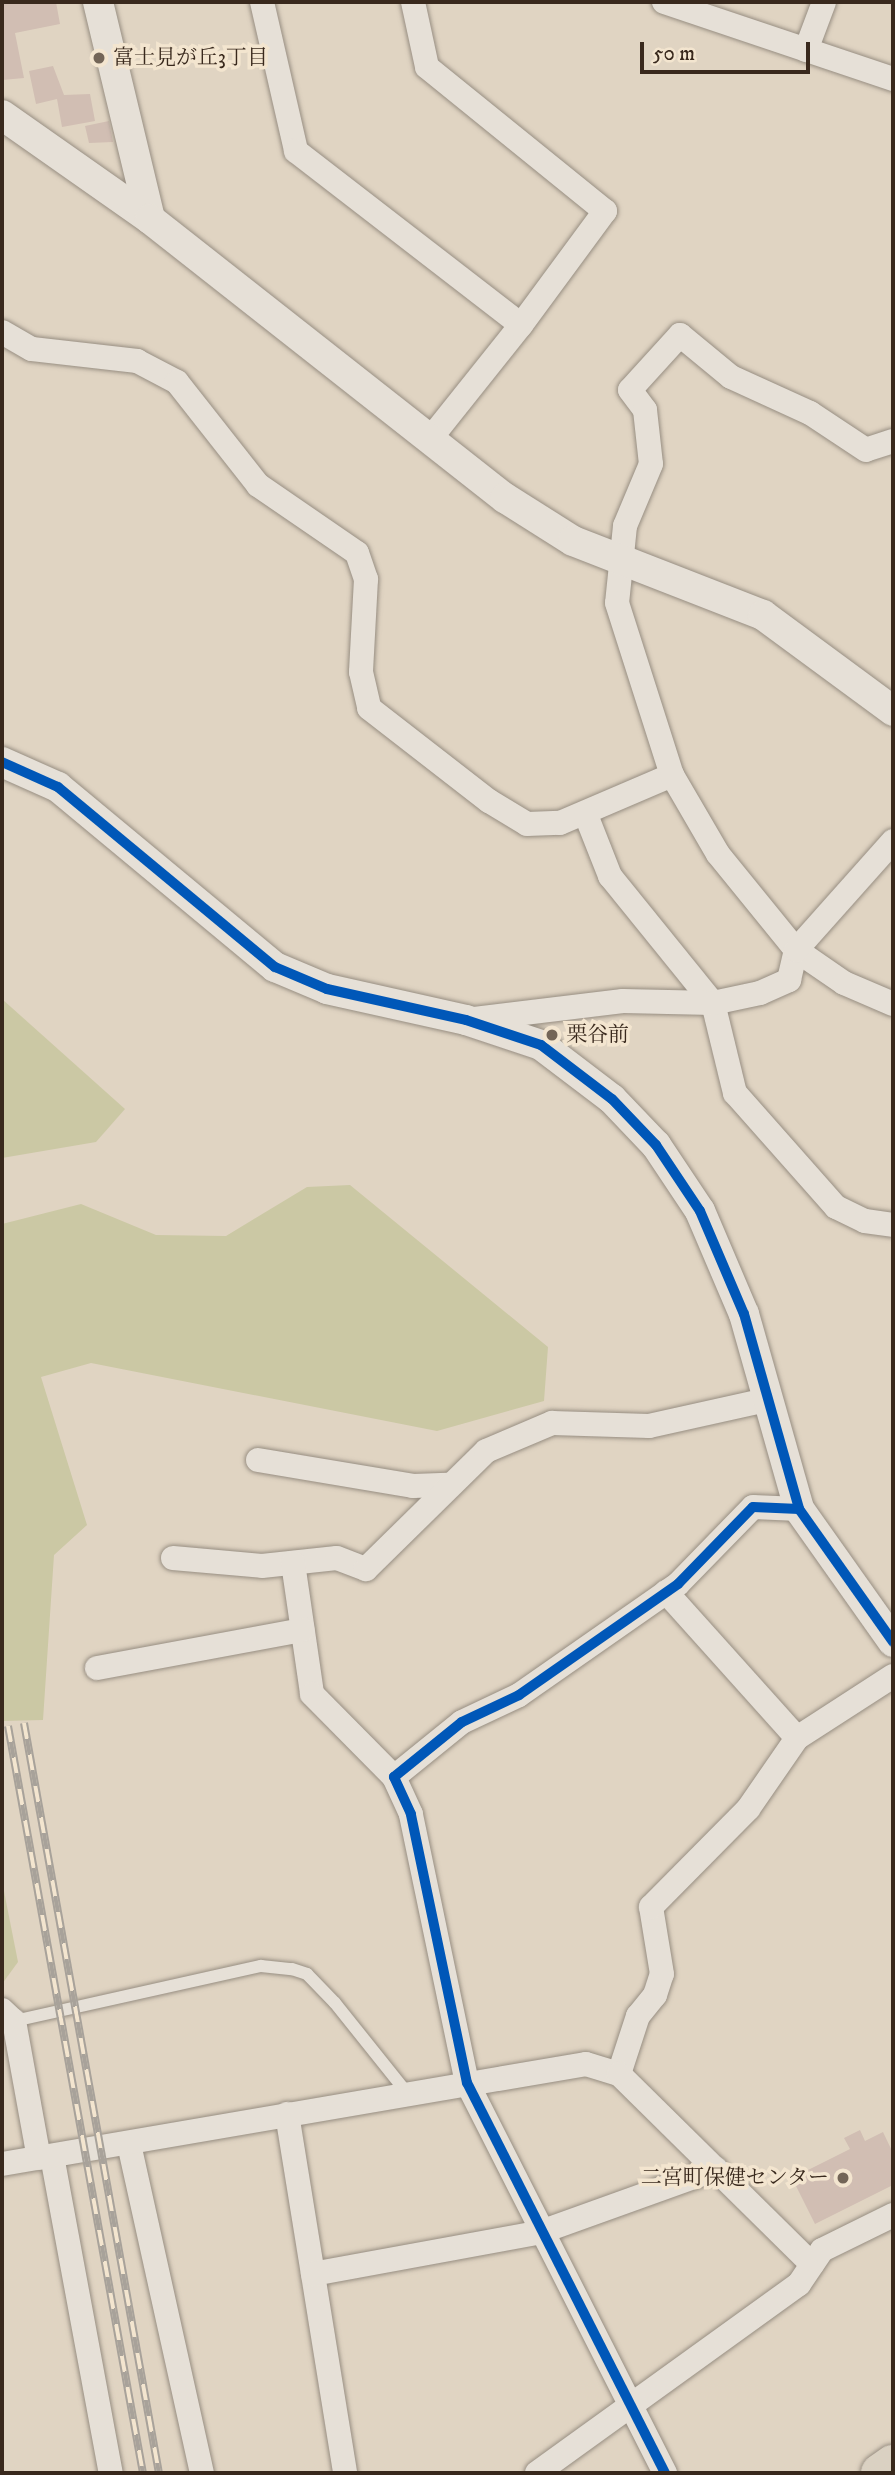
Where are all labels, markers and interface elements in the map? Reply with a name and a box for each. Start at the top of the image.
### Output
scale bar [643,28,813,72]
text: 50 m [653,41,695,67]
place label: 富士見が丘3丁目 [113,45,268,71]
marker: 富士見が丘3丁目 [91,50,107,66]
place label: 栗谷前 [566,1022,629,1048]
marker: 栗谷前 [544,1027,560,1043]
place label: 二宮町保健センター [640,2165,829,2191]
marker: 二宮町保健センター [835,2170,851,2186]

